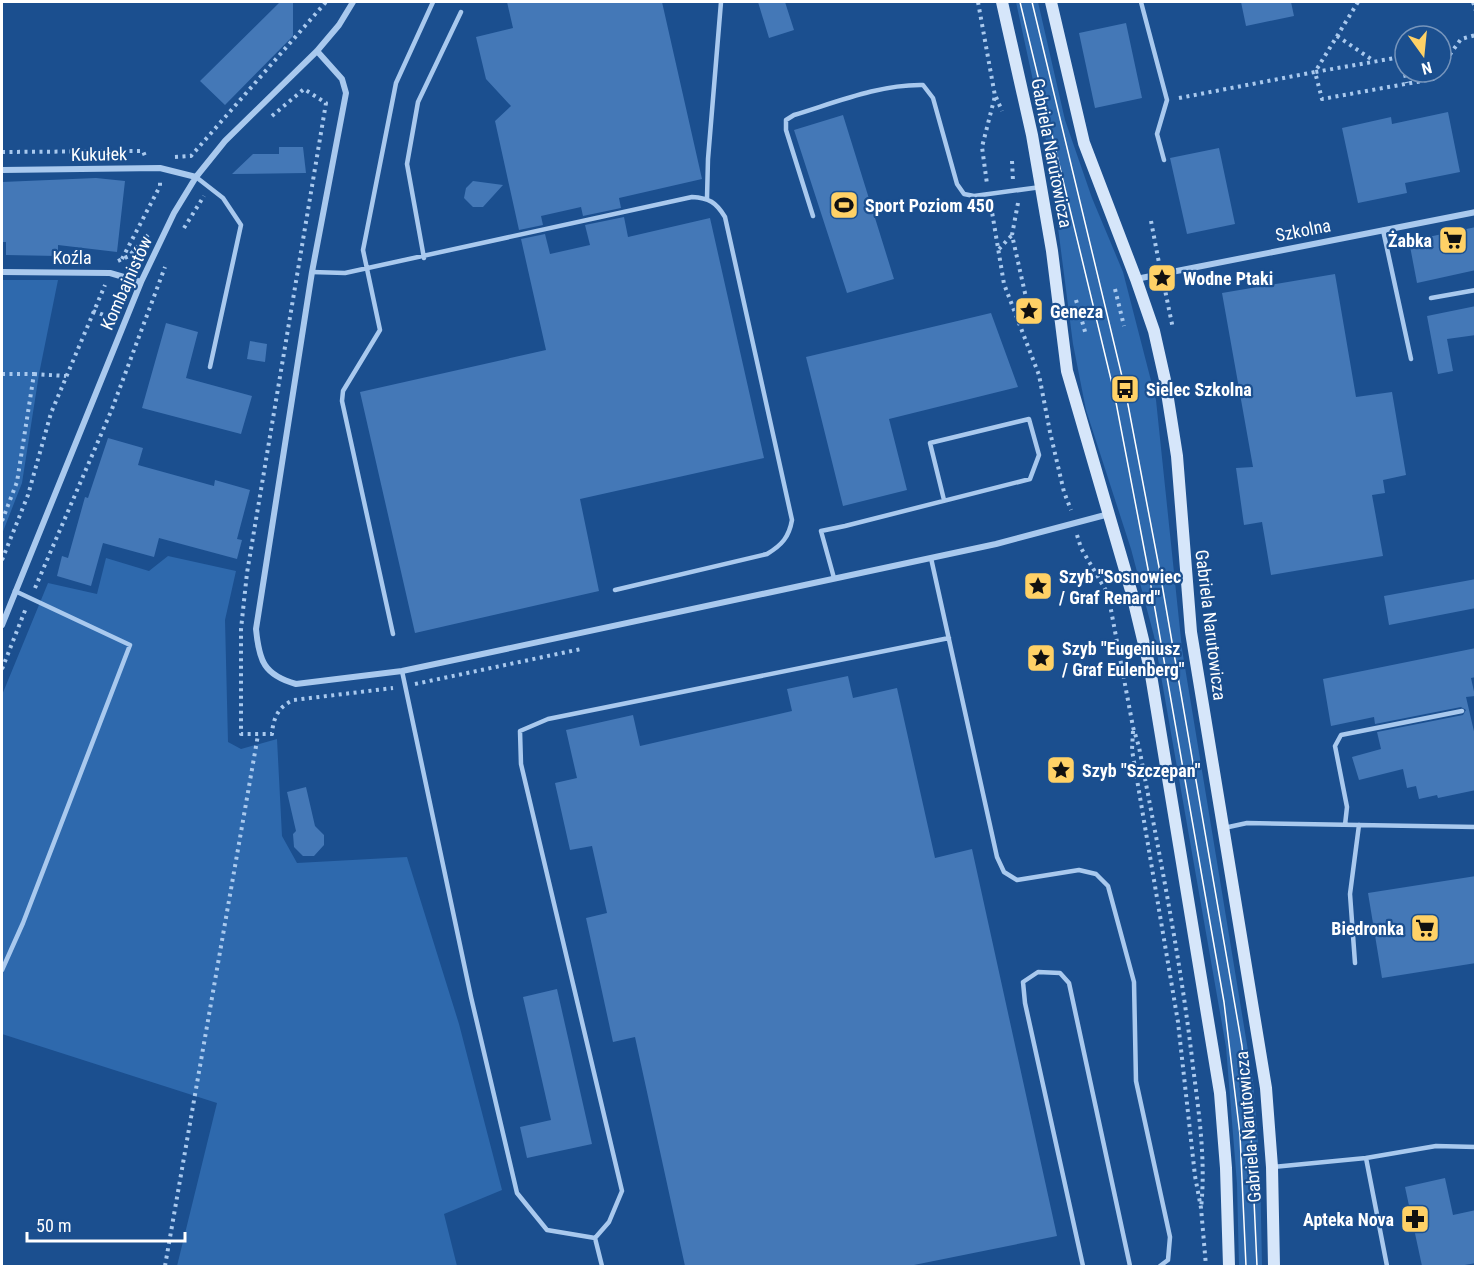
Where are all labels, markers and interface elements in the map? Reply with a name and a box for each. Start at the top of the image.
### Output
north arrow [1393,24,1453,84]
text: N [1420,58,1434,78]
street label: Gabriela Narutowicza [1027,76,1077,230]
street label: Kukułek [71,143,127,165]
sports icon: Sport Poziom 450 [828,189,860,221]
place label: Sport Poziom 450 [865,195,994,216]
street label: Szkolna [1274,214,1332,246]
supermarket icon: Żabka [1437,224,1469,256]
place label: Żabka [1388,230,1432,251]
street label: Kombajnistów [96,232,156,333]
street label: Koźla [52,247,92,268]
place icon: Wodne Ptaki [1146,262,1178,294]
place label: Wodne Ptaki [1183,268,1273,289]
place icon: Geneza [1013,295,1045,327]
place label: Geneza [1050,301,1103,322]
bus stop icon: Sielec Szkolna [1109,373,1141,405]
place label: Sielec Szkolna [1146,379,1252,400]
street label: Gabriela Narutowicza [1191,548,1231,702]
place label: Szyb "Sosnowiec / Graf Renard" [1058,566,1181,608]
place icon: Szyb "Sosnowiec / Graf Renard" [1022,570,1054,602]
place label: Szyb "Eugeniusz / Graf Eulenberg" [1061,638,1185,680]
place icon: Szyb "Eugeniusz / Graf Eulenberg" [1025,642,1057,674]
place icon: Szyb "Szczepan" [1045,754,1077,786]
place label: Szyb "Szczepan" [1082,760,1201,781]
supermarket icon: Biedronka [1409,912,1441,944]
place label: Biedronka [1331,918,1404,939]
street label: Gabriela Narutowicza [1231,1050,1265,1204]
pharmacy icon: Apteka Nova [1399,1203,1431,1235]
scale bar [27,1205,184,1243]
place label: Apteka Nova [1303,1209,1394,1230]
text: 50 m [36,1215,71,1236]

